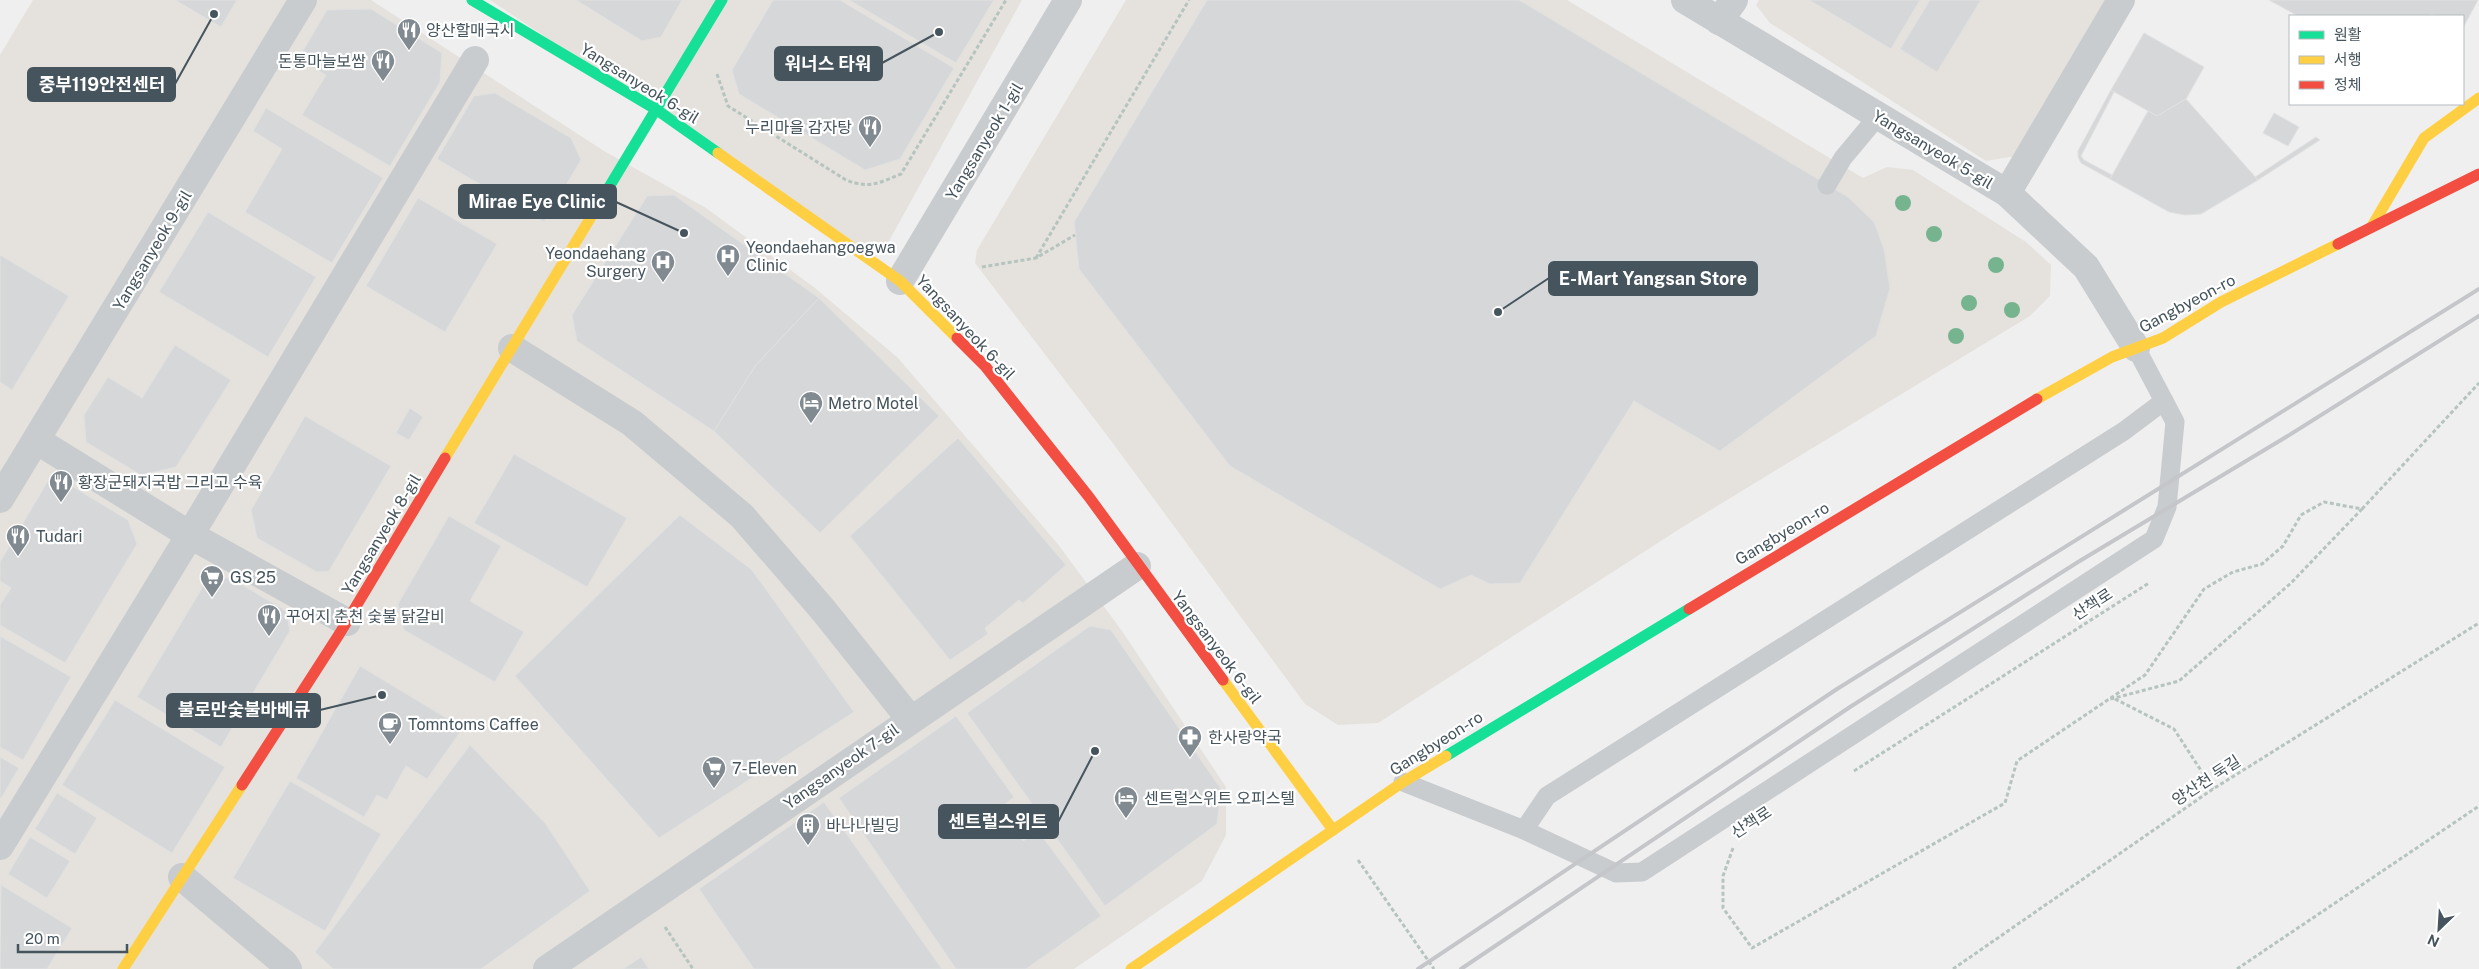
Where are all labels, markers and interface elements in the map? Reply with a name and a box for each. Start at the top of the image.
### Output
legend [2289,15,2464,105]
restaurant icon: 양산할매국시 [396,17,422,51]
place label: 양산할매국시 [426,21,514,40]
text: 원활 [2334,26,2362,43]
street label: Yangsanyeok 6-gil [577,39,703,128]
callout: 워너스 타워 [775,47,882,80]
restaurant icon: 돈통마늘보쌈 [370,48,396,82]
text: 서행 [2334,51,2362,68]
place label: 돈통마늘보쌈 [278,52,366,71]
text: 워너스 타워 [785,53,871,74]
callout: 중부119안전센터 [28,68,175,101]
text: 중부119안전센터 [39,74,165,95]
text: 정체 [2334,76,2362,93]
street label: Yangsanyeok 1-gil [942,79,1027,203]
street label: Yangsanyeok 5-gil [1869,106,1996,193]
restaurant icon: 누리마을 감자탕 [857,114,883,148]
place label: 누리마을 감자탕 [745,118,852,137]
callout: Mirae Eye Clinic [459,185,616,218]
street label: Yangsanyeok 9-gil [109,187,196,314]
text: Mirae Eye Clinic [468,191,606,212]
place label: Yeondaehangoegwa Clinic [746,238,896,275]
hospital icon: Yeondaehangoegwa Clinic [715,243,741,277]
place label: Yeondaehang Surgery [545,244,646,281]
hospital icon: Yeondaehang Surgery [650,249,676,283]
callout: E-Mart Yangsan Store [1549,262,1757,295]
text: E-Mart Yangsan Store [1559,268,1747,289]
street label: Gangbyeon-ro [2136,270,2239,337]
street label: Yangsanyeok 6-gil [912,271,1019,384]
hotel icon: Metro Motel [798,390,824,424]
place label: Metro Motel [828,394,919,413]
restaurant icon: 황장군돼지국밥 그리고 수육 [48,469,74,503]
street label: Yangsanyeok 8-gil [338,471,425,598]
place label: 황장군돼지국밥 그리고 수육 [78,473,262,492]
street label: Gangbyeon-ro [1732,498,1833,569]
restaurant icon: Tudari [5,523,31,557]
place label: Tudari [36,527,83,546]
supermarket icon: GS 25 [199,564,225,598]
place label: GS 25 [230,568,276,587]
street label: 산책로 [2069,584,2116,624]
street label: Yangsanyeok 6-gil [1168,587,1265,708]
restaurant icon: 꾸어지 춘천 숯불 닭갈비 [256,603,282,637]
place label: 꾸어지 춘천 숯불 닭갈비 [286,607,445,626]
callout: 불로만숯불바베큐 [167,694,320,727]
text: 불로만숯불바베큐 [178,699,310,720]
street label: Gangbyeon-ro [1386,707,1486,780]
cafe icon: Tomntoms Caffee [377,711,403,745]
place label: Tomntoms Caffee [408,715,539,734]
street label: Yangsanyeok 7-gil [780,719,903,813]
pharmacy icon: 한사랑약국 [1177,724,1203,758]
place label: 한사랑약국 [1208,728,1282,747]
street label: 양산천 둑길 [2169,751,2244,809]
supermarket icon: 7-Eleven [701,755,727,789]
place label: 7-Eleven [732,759,797,778]
hotel icon: 센트럴스위트 오피스텔 [1113,785,1139,819]
place label: 센트럴스위트 오피스텔 [1144,789,1295,808]
street label: 산책로 [1728,802,1775,842]
callout: 센트럴스위트 [939,805,1058,838]
text: 센트럴스위트 [948,811,1048,832]
building icon: 바나나빌딩 [795,812,821,846]
place label: 바나나빌딩 [826,816,900,835]
north arrow [2414,904,2464,954]
scale bar [18,922,126,954]
text: 20 m [25,930,60,947]
text: N [2425,931,2442,950]

